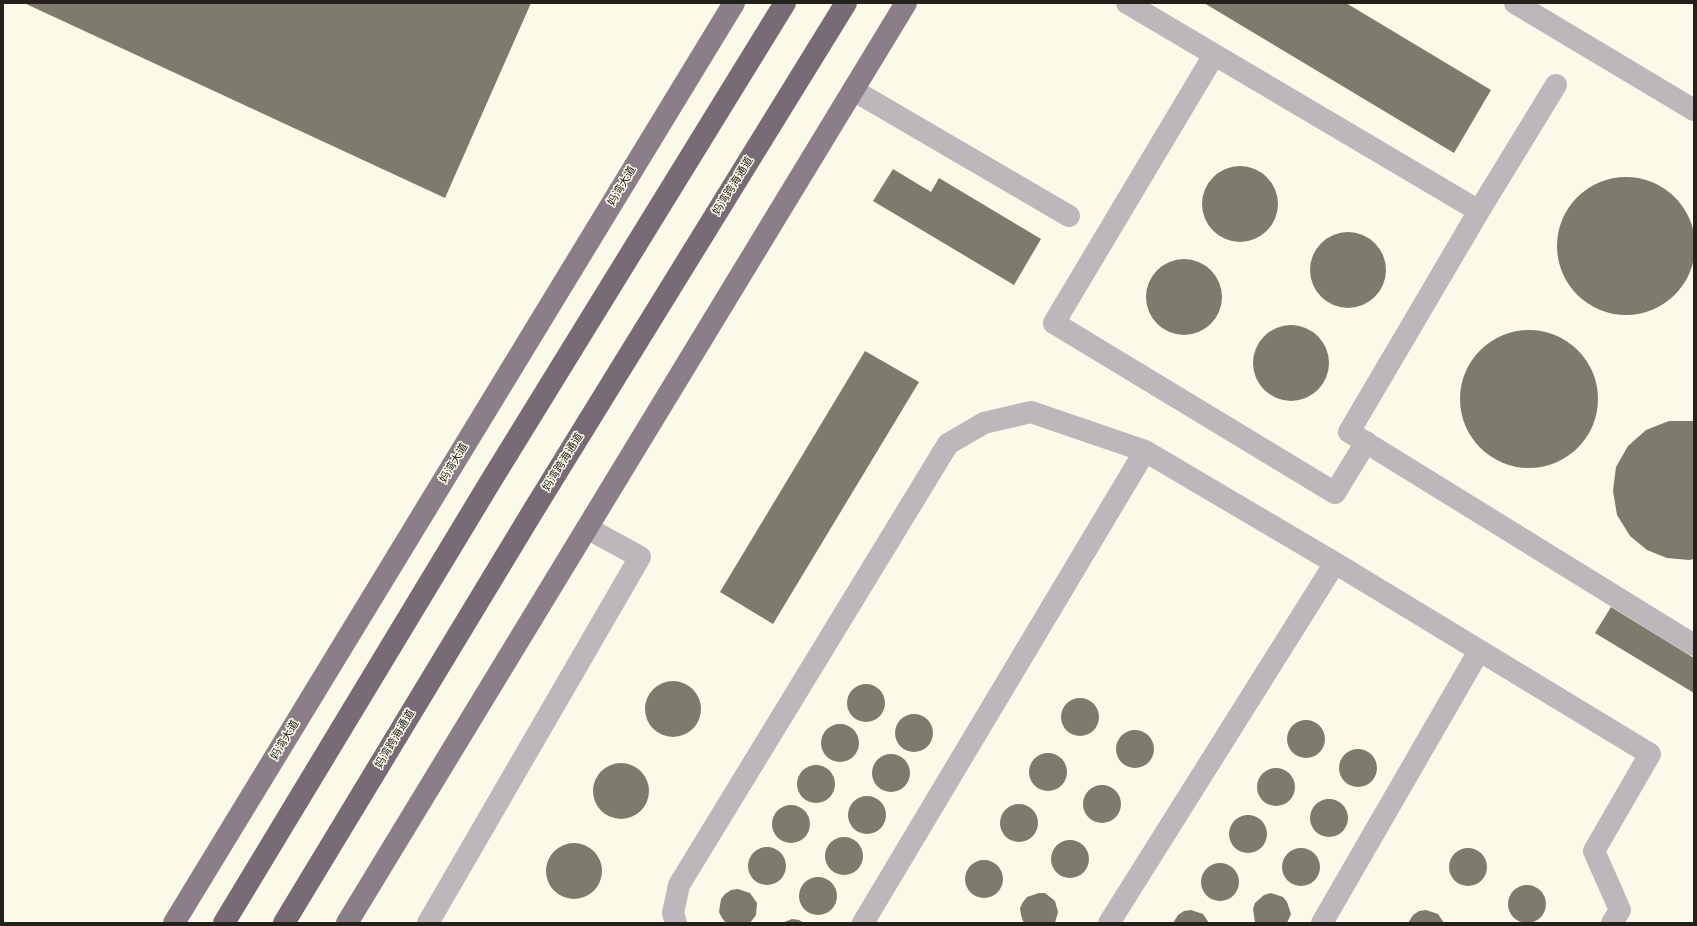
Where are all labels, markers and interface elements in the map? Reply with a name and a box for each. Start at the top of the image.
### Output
street label: 妈湾跨海通道 [710,155,756,217]
street label: 妈湾大道 [605,164,639,208]
street label: 妈湾跨海通道 [540,431,586,493]
street label: 妈湾大道 [437,441,471,485]
street label: 妈湾跨海通道 [372,707,418,771]
street label: 妈湾大道 [268,718,302,762]

